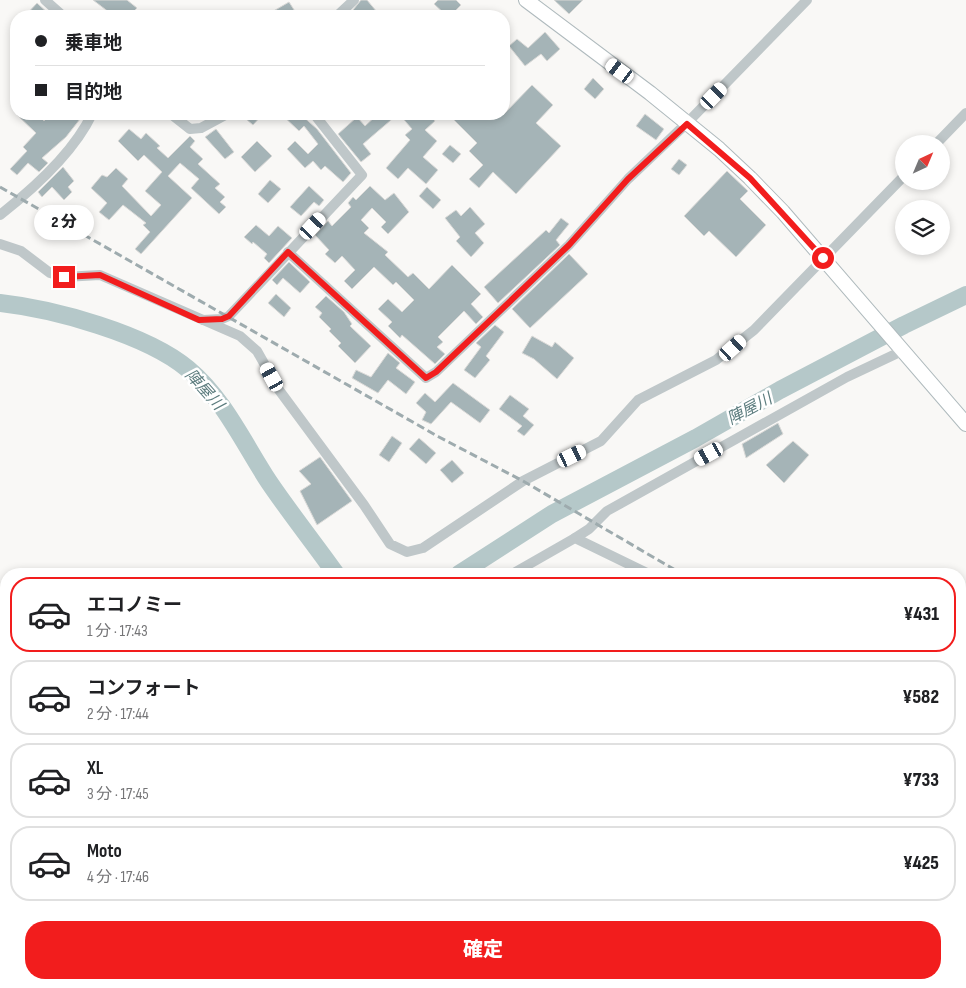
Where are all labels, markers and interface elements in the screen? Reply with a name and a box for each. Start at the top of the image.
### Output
text: 乗車地 [65,32,122,55]
car [603,56,636,86]
car [698,80,729,112]
text: 目的地 [65,81,122,104]
north arrow [895,135,950,190]
map controls [895,135,950,255]
button: layers [895,200,950,255]
callout: 2 分 [34,204,94,240]
car [297,210,328,242]
text: 2 分 [51,213,77,232]
route start [812,247,834,269]
route end [53,266,75,288]
car [716,332,749,364]
car [258,360,285,394]
water label: 陣屋川 [181,366,228,416]
water label: 陣屋川 [724,389,777,429]
car [692,440,725,468]
car [555,443,588,469]
icon: car [27,592,72,637]
text: エコノミー [87,594,182,617]
text: ¥431 [904,603,939,626]
text: 1 分 · 17:43 [87,622,148,641]
icon: car [27,675,72,720]
text: コンフォート [87,677,200,700]
text: ¥582 [903,686,939,709]
text: 2 分 · 17:44 [87,705,149,724]
text: XL [87,757,103,780]
icon: car [27,758,72,803]
text: ¥733 [903,769,939,792]
text: 3 分 · 17:45 [87,785,149,804]
text: Moto [87,840,122,863]
icon: car [27,841,72,886]
text: ¥425 [903,852,939,875]
text: 4 分 · 17:46 [87,868,149,887]
button: 確定 [25,921,941,979]

